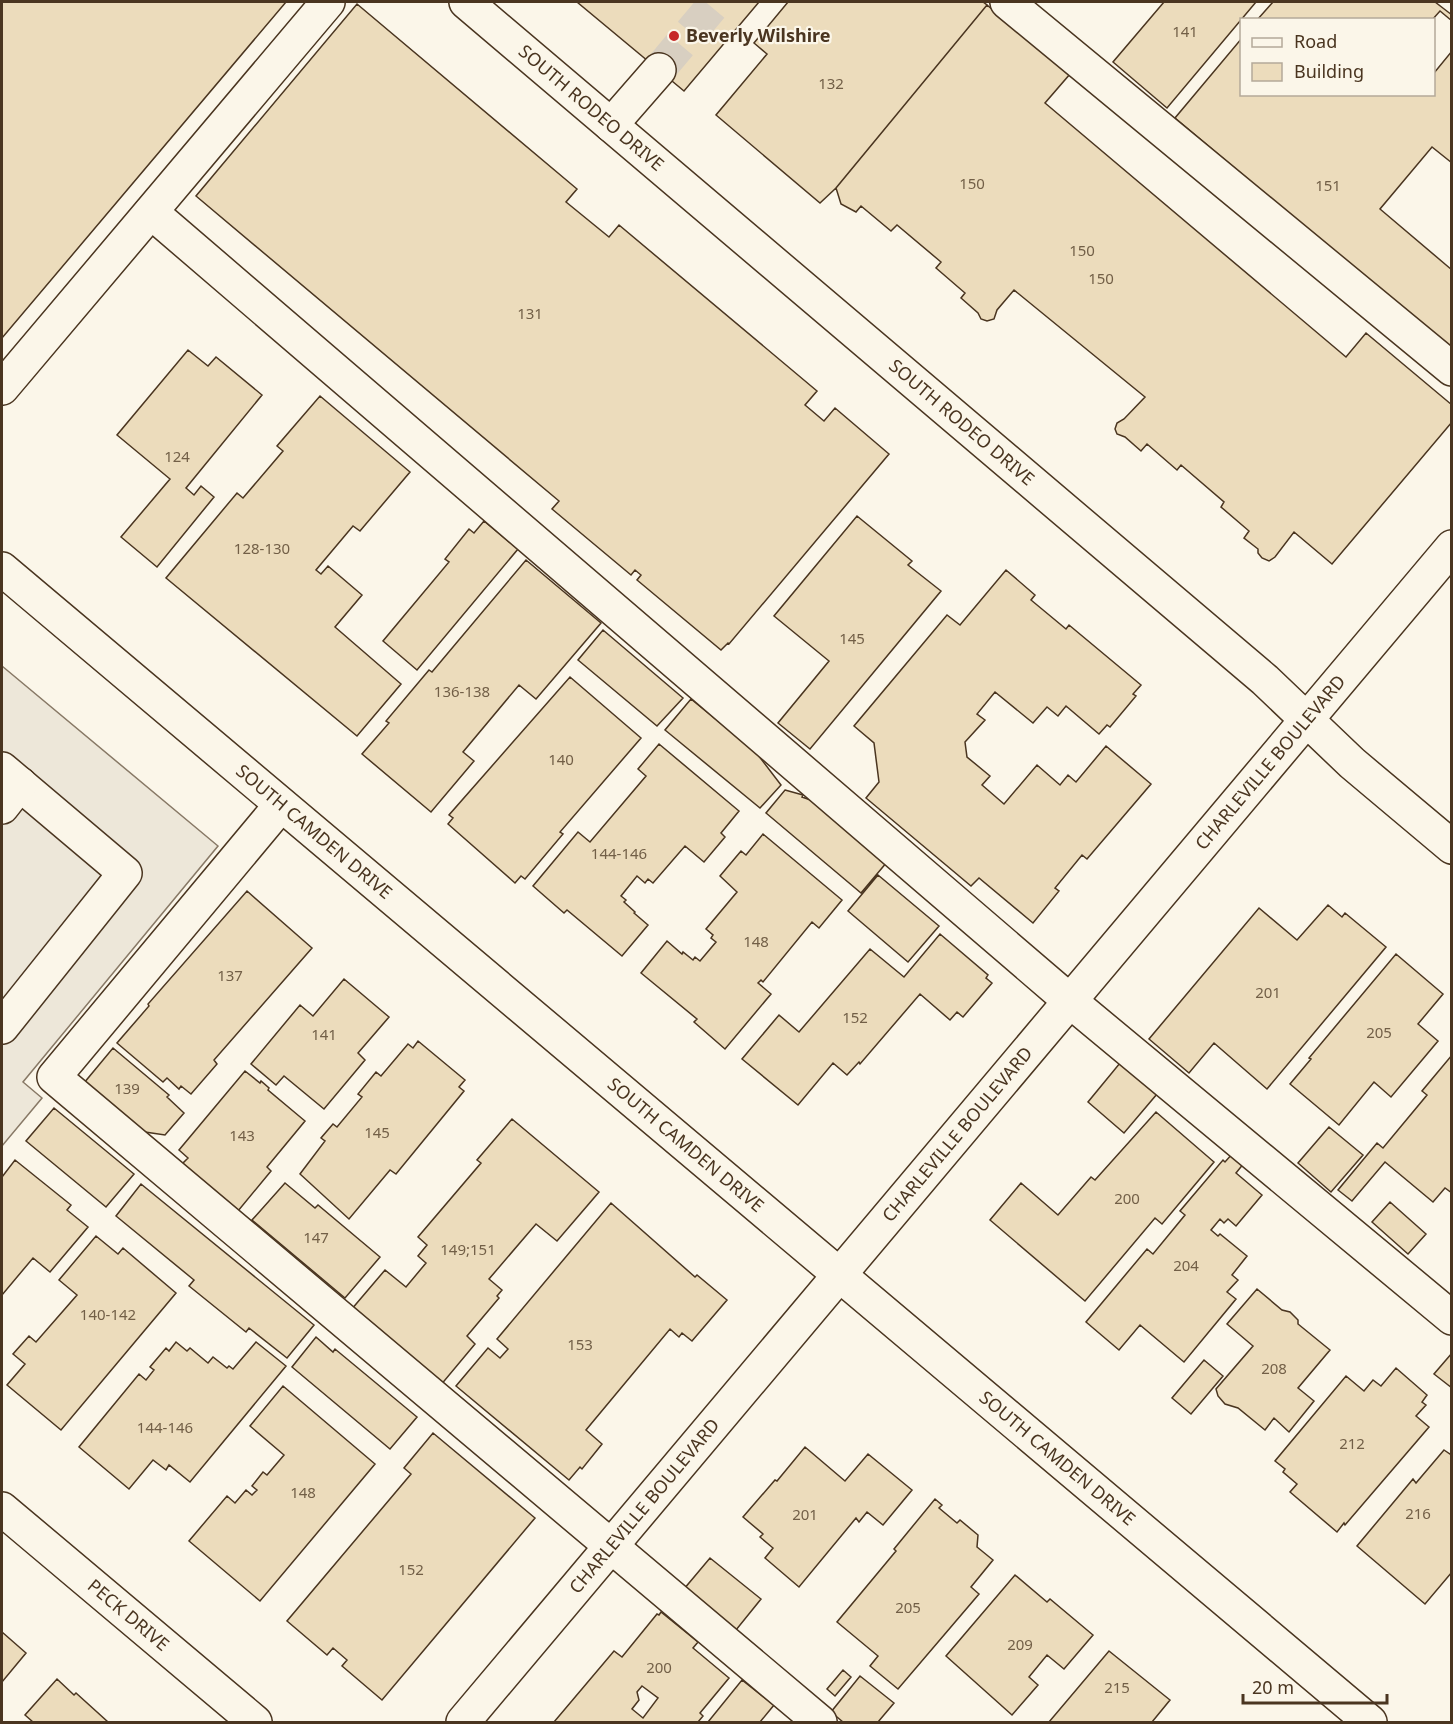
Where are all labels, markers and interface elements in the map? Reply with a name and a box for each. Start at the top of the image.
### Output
legend [1240,18,1435,96]
house number: 141 [1172,21,1198,41]
place label: Beverly Wilshire [686,23,830,47]
marker: Beverly Wilshire [667,29,681,43]
text: Road [1294,29,1337,53]
street label: SOUTH RODEO DRIVE [514,39,669,176]
text: Building [1294,59,1364,83]
house number: 132 [818,73,844,93]
house number: 150 [959,173,985,193]
house number: 151 [1315,175,1341,195]
house number: 150 [1069,240,1095,260]
house number: 150 [1088,268,1114,288]
house number: 131 [517,303,543,323]
street label: SOUTH RODEO DRIVE [884,353,1040,490]
house number: 124 [164,446,190,466]
house number: 128-130 [234,538,290,558]
house number: 145 [839,628,865,648]
street label: CHARLEVILLE BOULEVARD [1189,669,1350,855]
house number: 136-138 [434,681,490,701]
house number: 140 [548,749,574,769]
street label: SOUTH CAMDEN DRIVE [231,758,398,904]
house number: 144-146 [591,843,647,863]
house number: 148 [743,931,769,951]
house number: 137 [217,965,243,985]
house number: 201 [1255,982,1281,1002]
house number: 152 [842,1007,868,1027]
house number: 205 [1366,1022,1392,1042]
house number: 141 [311,1024,337,1044]
street label: CHARLEVILLE BOULEVARD [876,1041,1037,1226]
street label: SOUTH CAMDEN DRIVE [603,1072,769,1217]
house number: 139 [114,1078,140,1098]
house number: 145 [364,1122,390,1142]
house number: 143 [229,1125,255,1145]
house number: 200 [1114,1188,1140,1208]
house number: 147 [303,1227,329,1247]
house number: 149;151 [440,1239,496,1259]
house number: 204 [1173,1255,1199,1275]
house number: 140-142 [80,1304,136,1324]
house number: 153 [567,1334,593,1354]
house number: 208 [1261,1358,1287,1378]
street label: SOUTH CAMDEN DRIVE [975,1385,1141,1530]
street label: CHARLEVILLE BOULEVARD [563,1413,724,1598]
house number: 144-146 [137,1417,193,1437]
house number: 212 [1339,1433,1365,1453]
house number: 148 [290,1482,316,1502]
house number: 216 [1405,1503,1431,1523]
house number: 201 [792,1504,818,1524]
house number: 152 [398,1559,424,1579]
street label: PECK DRIVE [83,1573,175,1656]
house number: 205 [895,1597,921,1617]
house number: 209 [1007,1634,1033,1654]
house number: 200 [646,1657,672,1677]
scale bar [1243,1667,1387,1705]
text: 20 m [1252,1675,1294,1699]
house number: 215 [1104,1677,1130,1697]

